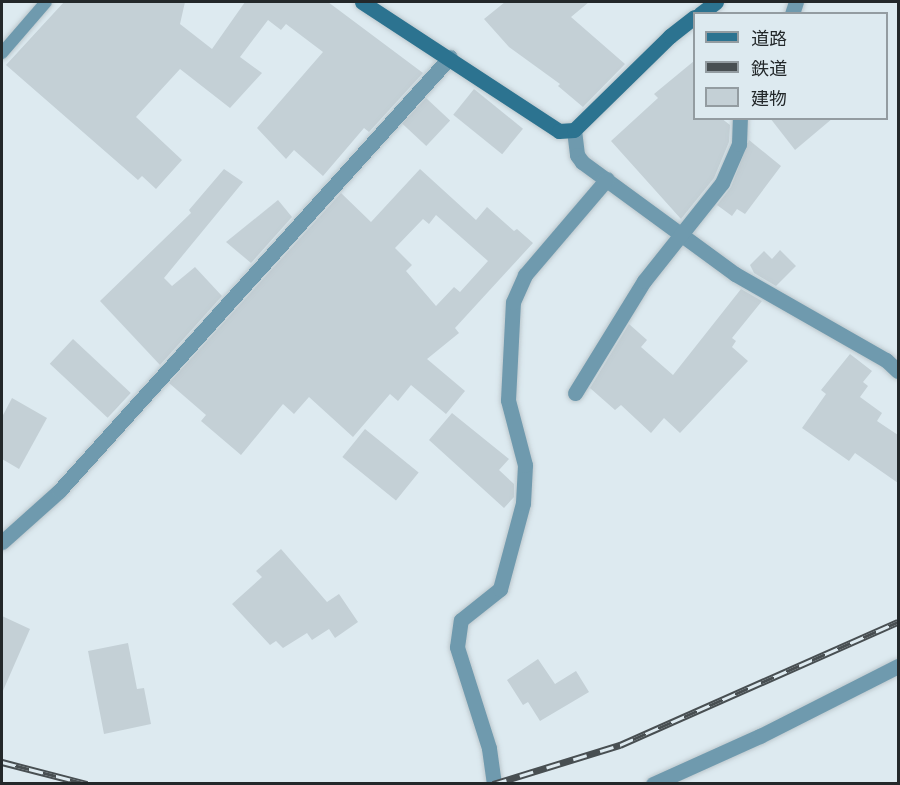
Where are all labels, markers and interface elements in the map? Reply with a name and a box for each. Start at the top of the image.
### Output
legend [693,12,888,120]
text: 道路 [751,28,787,48]
text: 鉄道 [751,58,787,78]
text: 建物 [751,88,787,108]

